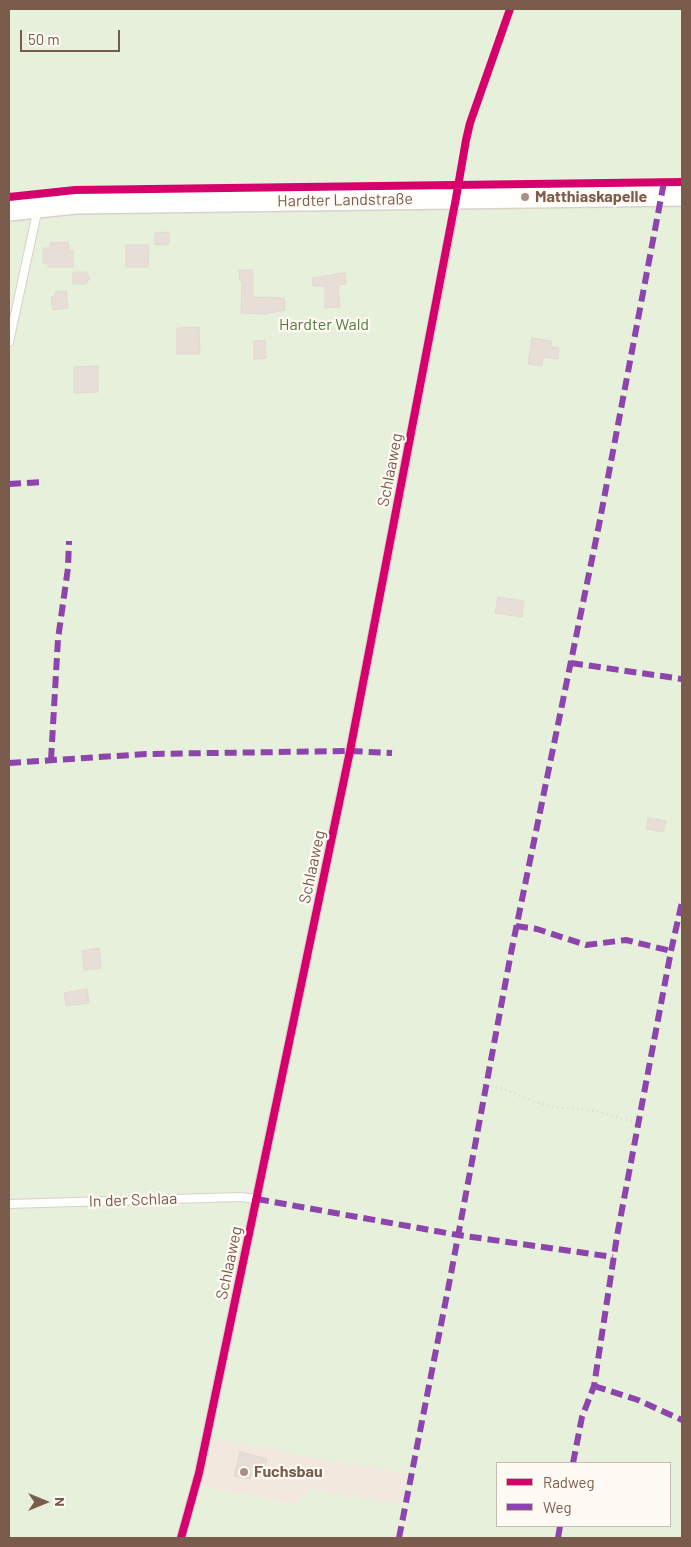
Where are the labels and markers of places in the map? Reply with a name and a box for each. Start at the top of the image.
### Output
place label: Matthiaskapelle [535,187,647,207]
marker: Matthiaskapelle [519,191,531,203]
place label: Fuchsbau [254,1462,323,1482]
marker: Fuchsbau [238,1466,250,1478]

